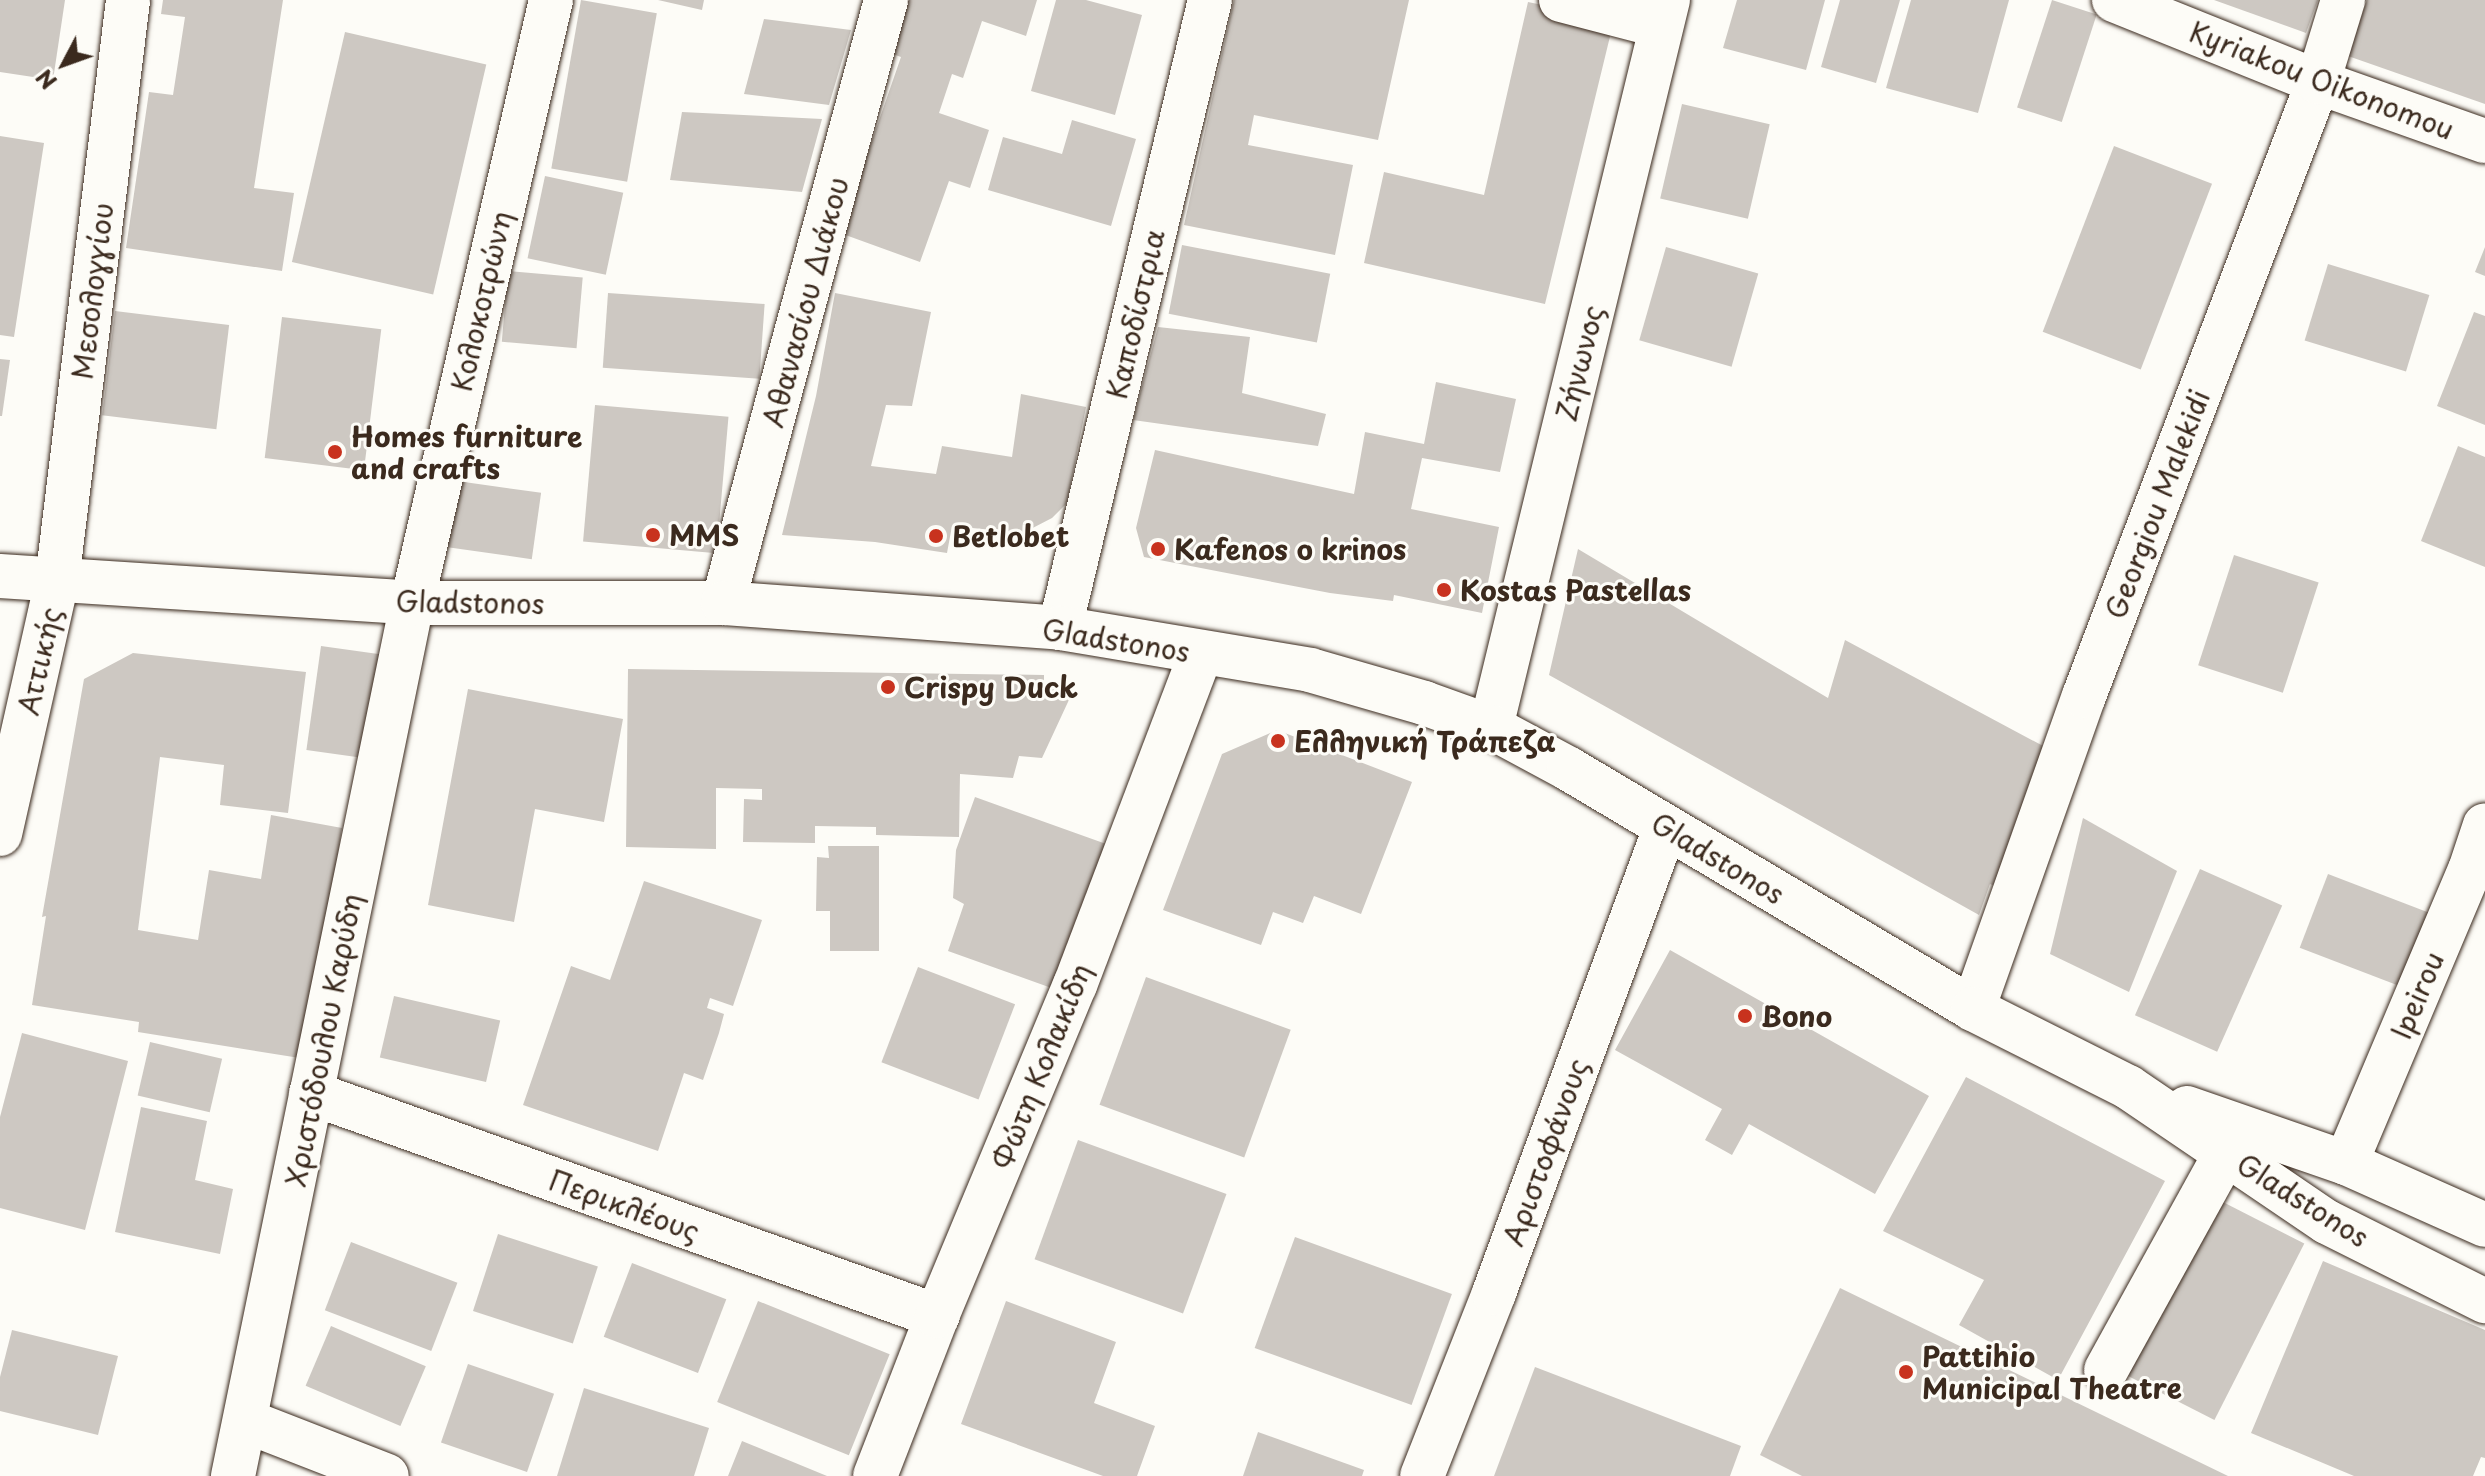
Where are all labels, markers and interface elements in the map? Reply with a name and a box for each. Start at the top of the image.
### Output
street label: Kyriakou Oikonomou [2186,14,2458,146]
north arrow [24,24,104,104]
text: N [27,63,64,97]
street label: Αθανασίου Διάκου [756,174,854,430]
street label: Μεσολογγίου [64,201,120,381]
street label: Κολοκοτρώνη [444,208,518,394]
street label: Καποδίστρια [1099,226,1171,402]
street label: Ζήνωνος [1548,302,1610,424]
street label: Georgiou Malekidi [2098,385,2216,623]
place label: Homes furniture and crafts [351,419,584,485]
marker: Homes furniture and crafts [326,443,344,461]
place label: MMS [669,518,739,552]
place label: Betlobet [952,519,1069,553]
marker: MMS [644,526,662,544]
marker: Betlobet [927,527,945,545]
place label: Kafenos o krinos [1174,532,1410,566]
marker: Kafenos o krinos [1149,540,1167,558]
place label: Kostas Pastellas [1460,573,1692,607]
marker: Kostas Pastellas [1435,581,1453,599]
street label: Gladstonos [395,584,545,620]
street label: Αττικής [10,604,68,718]
street label: Gladstonos [1040,612,1192,668]
place label: Crispy Duck [904,670,1079,704]
marker: Crispy Duck [879,678,897,696]
place label: Ελληνική Τράπεζα [1294,724,1557,758]
marker: Ελληνική Τράπεζα [1269,732,1287,750]
street label: Gladstonos [1646,805,1790,911]
street label: Χριστόδουλου Καρύδη [278,890,368,1190]
street label: Ipeirou [2384,946,2450,1044]
street label: Φώτη Κολακίδη [984,958,1098,1174]
place label: Bono [1761,999,1832,1033]
marker: Bono [1736,1007,1754,1025]
street label: Αριστοφάνους [1496,1054,1594,1250]
street label: Gladstonos [2231,1146,2375,1254]
street label: Περικλέους [544,1162,704,1248]
place label: Pattihio Municipal Theatre [1922,1339,2183,1405]
marker: Pattihio Municipal Theatre [1897,1363,1915,1381]

